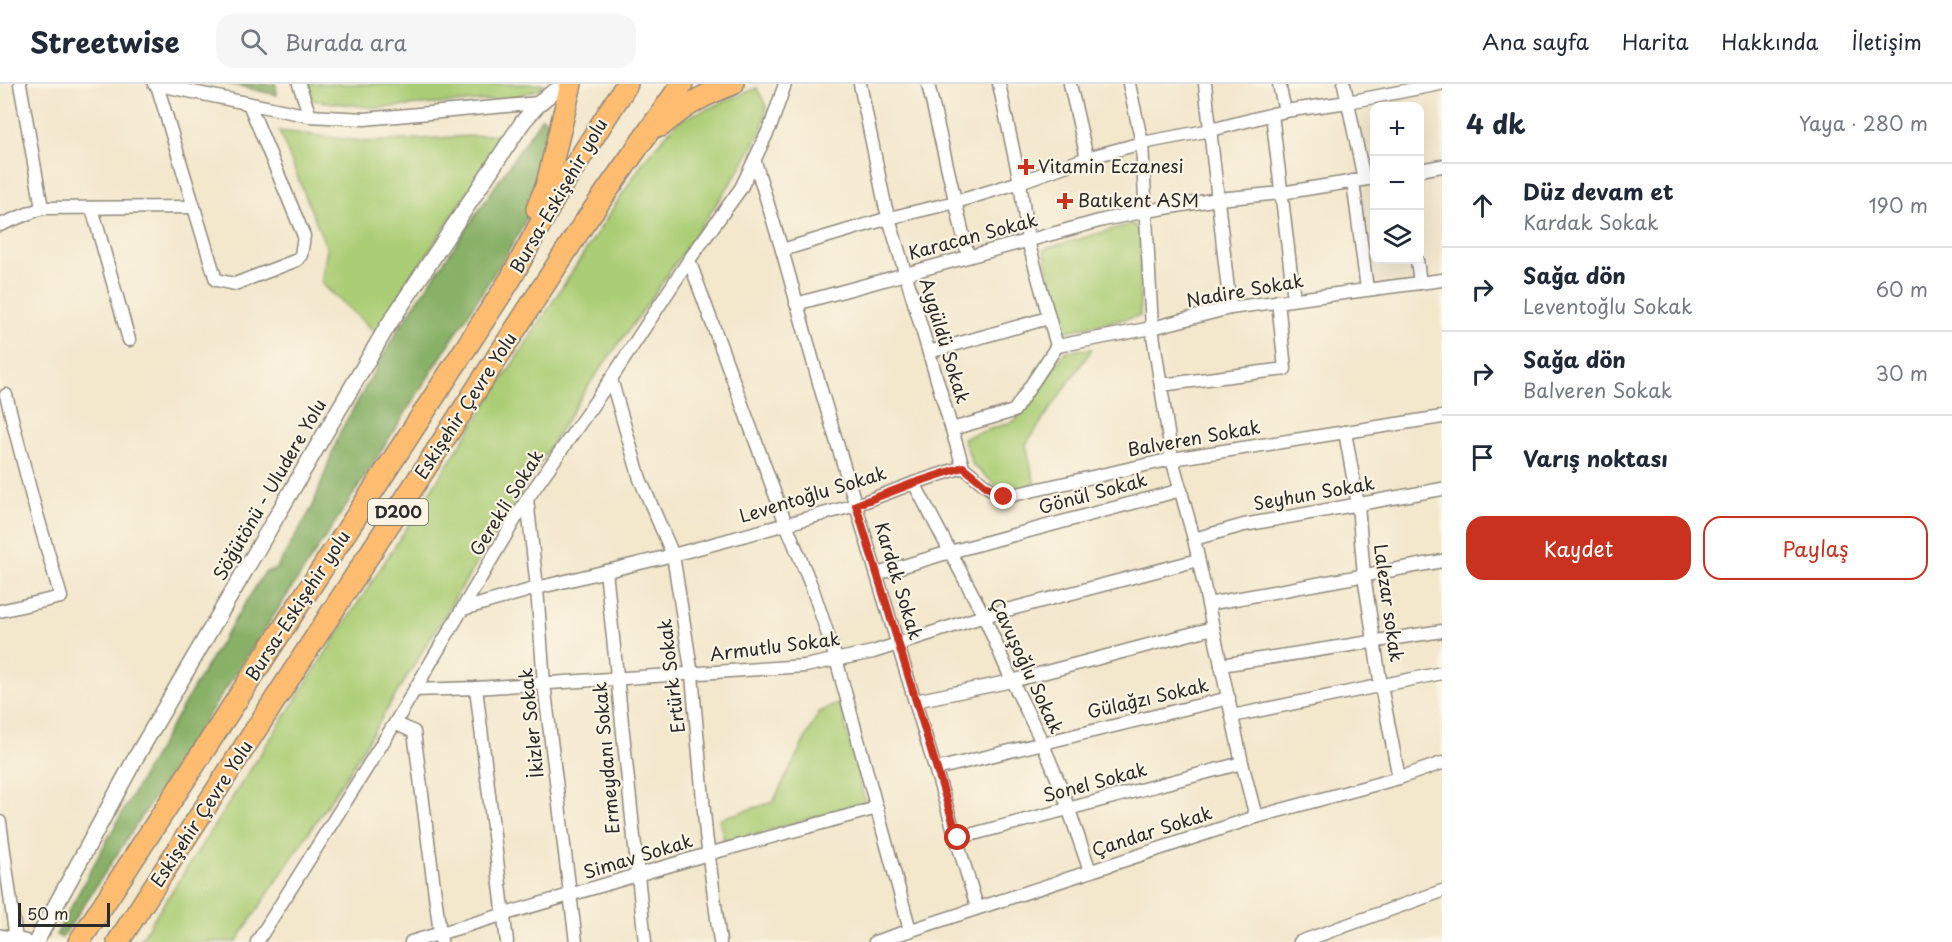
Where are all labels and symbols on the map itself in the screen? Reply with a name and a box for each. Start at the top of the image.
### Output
street label: Bursa-Eskişehir yolu [502,113,613,278]
place label: Vitamin Eczanesi [1038,152,1184,179]
marker: Vitamin Eczanesi [1019,160,1033,174]
place label: Batıkent ASM [1078,186,1199,213]
marker: Batıkent ASM [1056,192,1074,210]
street label: Karacan Sokak [905,205,1040,266]
street label: Nadire Sokak [1184,266,1305,313]
street label: Aygüldü Sokak [913,274,977,407]
street label: Eskişehir Çevre Yolu [407,326,522,484]
street label: Söğütönü - Uludere Yolu [206,393,332,585]
street label: Balveren Sokak [1125,413,1262,462]
street label: Gerekli Sokak [462,444,549,561]
street label: Leventoğlu Sokak [736,458,889,529]
street label: Gönül Sokak [1035,465,1150,520]
street label: Seyhun Sokak [1251,469,1376,516]
route end [990,483,1016,509]
road number: D200 [368,499,428,525]
street label: Kardak Sokak [869,518,930,643]
street label: Bursa-Eskişehir yolu [238,525,356,686]
street label: Lalezar sokak [1368,542,1411,664]
street label: Çavuşoğlu Sokak [984,593,1071,738]
street label: Ertürk Sokak [650,618,691,735]
street label: Armutlu Sokak [708,624,841,667]
street label: İkizler Sokak [511,667,550,779]
street label: Gülağzı Sokak [1084,670,1211,725]
street label: Ermeydanı Sokak [585,681,626,835]
street label: Eskişehir Çevre Yolu [143,734,258,892]
street label: Sonel Sokak [1040,755,1150,808]
street label: Çandar Sokak [1088,798,1215,863]
route start [944,824,970,850]
street label: Simav Sokak [580,826,696,885]
scale bar [18,900,110,928]

